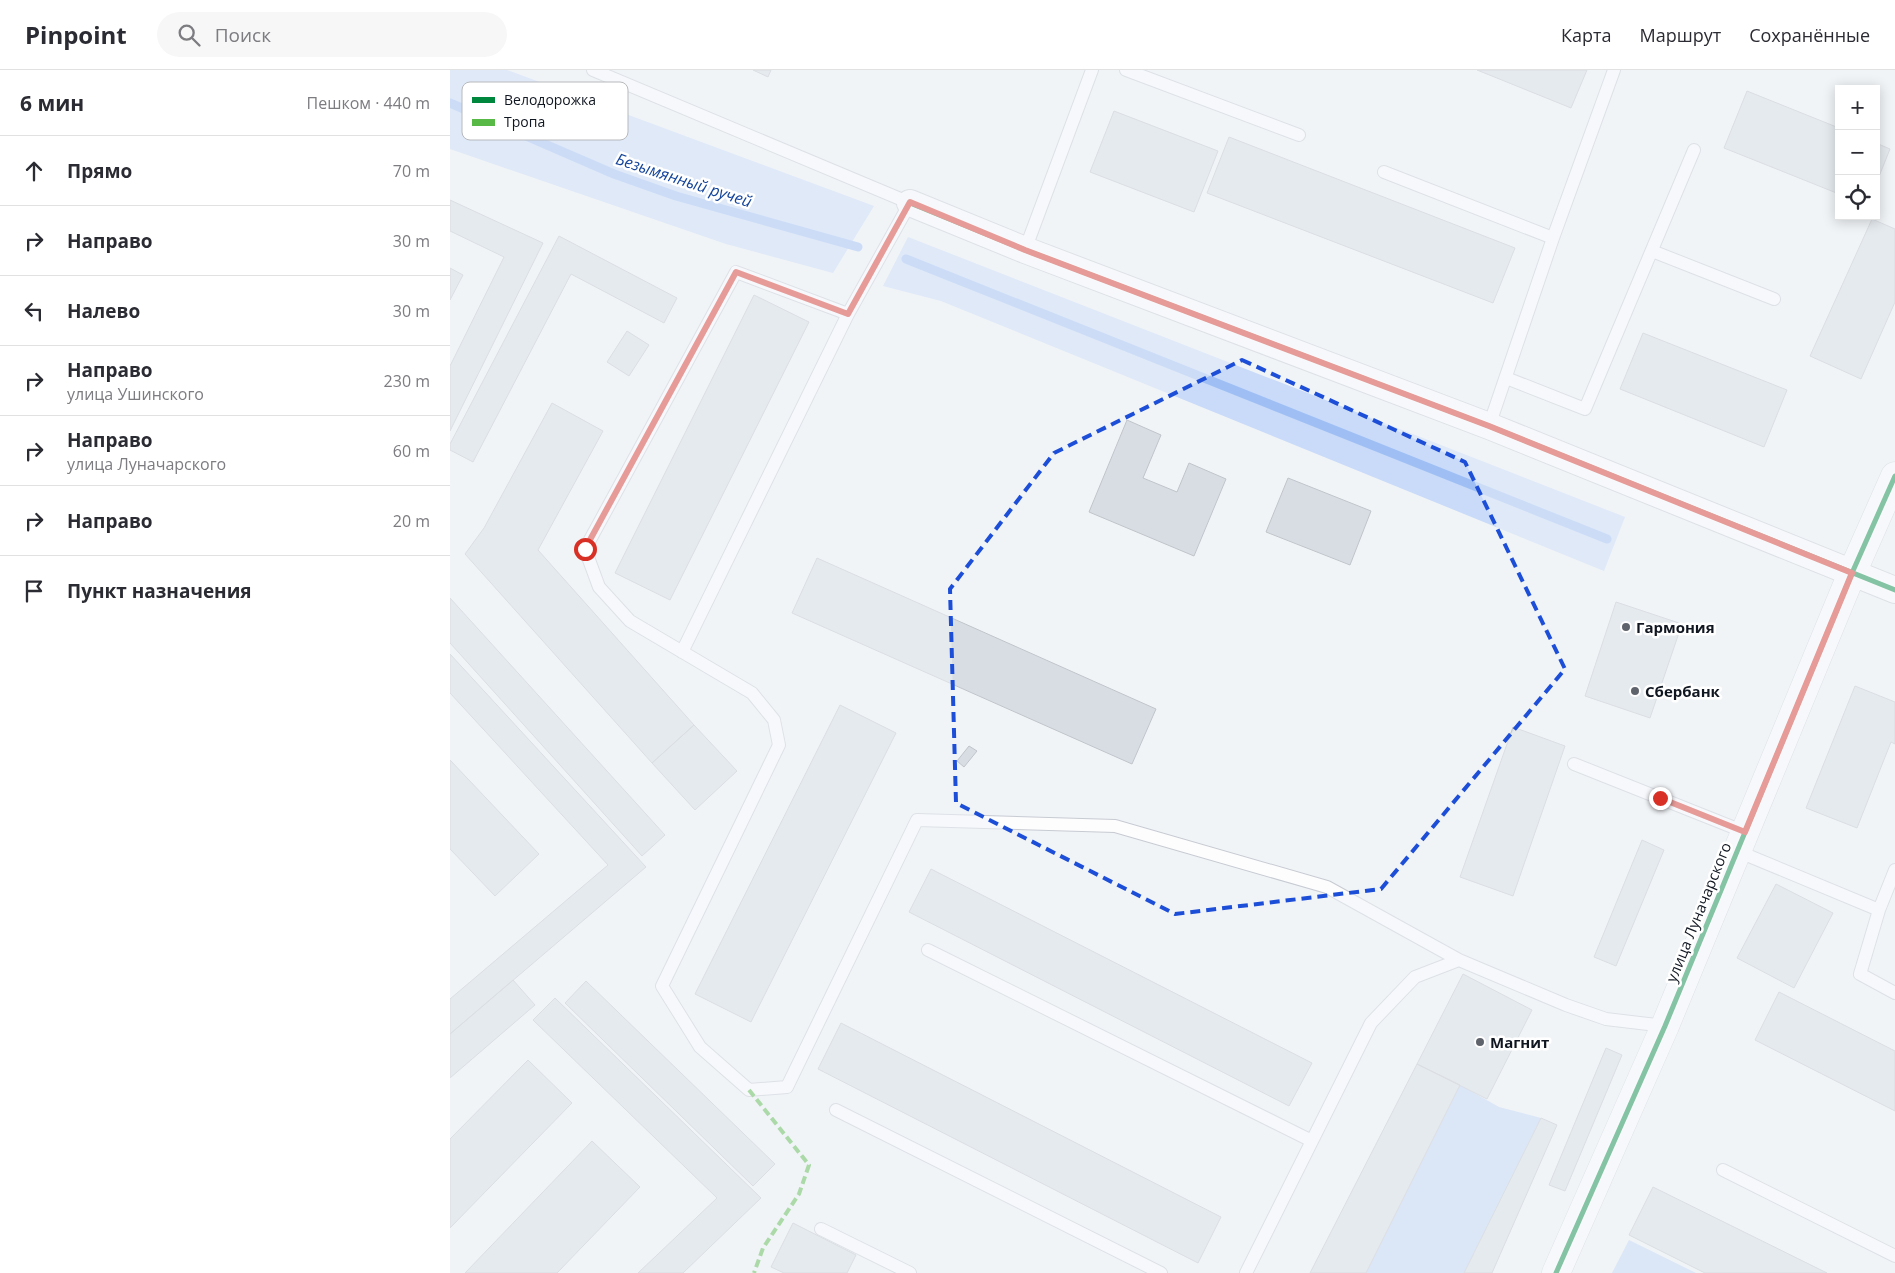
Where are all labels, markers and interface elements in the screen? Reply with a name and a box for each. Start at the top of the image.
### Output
search box [157,12,507,57]
text: Pinpoint [25,18,127,51]
icon: search [175,21,203,49]
text: Поиск [215,22,271,48]
text: Карта [1561,23,1611,47]
text: Маршрут [1639,23,1721,47]
text: Сохранённые [1749,23,1870,47]
legend [462,82,628,140]
map controls [1835,85,1880,220]
button: + [1835,85,1880,130]
text: 6 мин [20,89,84,117]
text: Велодорожка [504,90,596,109]
text: Пешком · 440 m [307,92,430,114]
text: Тропа [504,112,545,131]
button: − [1835,130,1880,175]
water label: Безымянный ручей [613,148,755,212]
icon: ahead [20,157,48,185]
text: Прямо [67,158,132,184]
text: 70 m [393,160,430,182]
button: locate [1835,175,1880,220]
icon: right [20,227,48,255]
text: Направо [67,228,153,254]
text: 30 m [393,230,430,252]
icon: left [20,297,48,325]
text: Налево [67,298,140,324]
text: 30 m [393,300,430,322]
text: Направо [67,357,153,383]
icon: right [20,367,48,395]
text: 230 m [384,370,430,392]
text: улица Ушинского [67,383,204,405]
text: Направо [67,427,153,453]
icon: right [20,437,48,465]
text: 60 m [393,440,430,462]
text: улица Луначарского [67,453,226,475]
icon: right [20,507,48,535]
text: Направо [67,508,153,534]
text: 20 m [393,510,430,532]
route start [574,538,597,561]
icon: arrive [20,577,48,605]
text: Пункт назначения [67,578,252,604]
place label: Гармония [1636,617,1715,637]
marker: Гармония [1620,621,1632,633]
place label: Сбербанк [1645,681,1721,701]
marker: Сбербанк [1629,685,1641,697]
route end [1649,787,1672,810]
street label: улица Луначарского [1661,839,1735,985]
place label: Магнит [1490,1032,1549,1052]
marker: Магнит [1474,1036,1486,1048]

